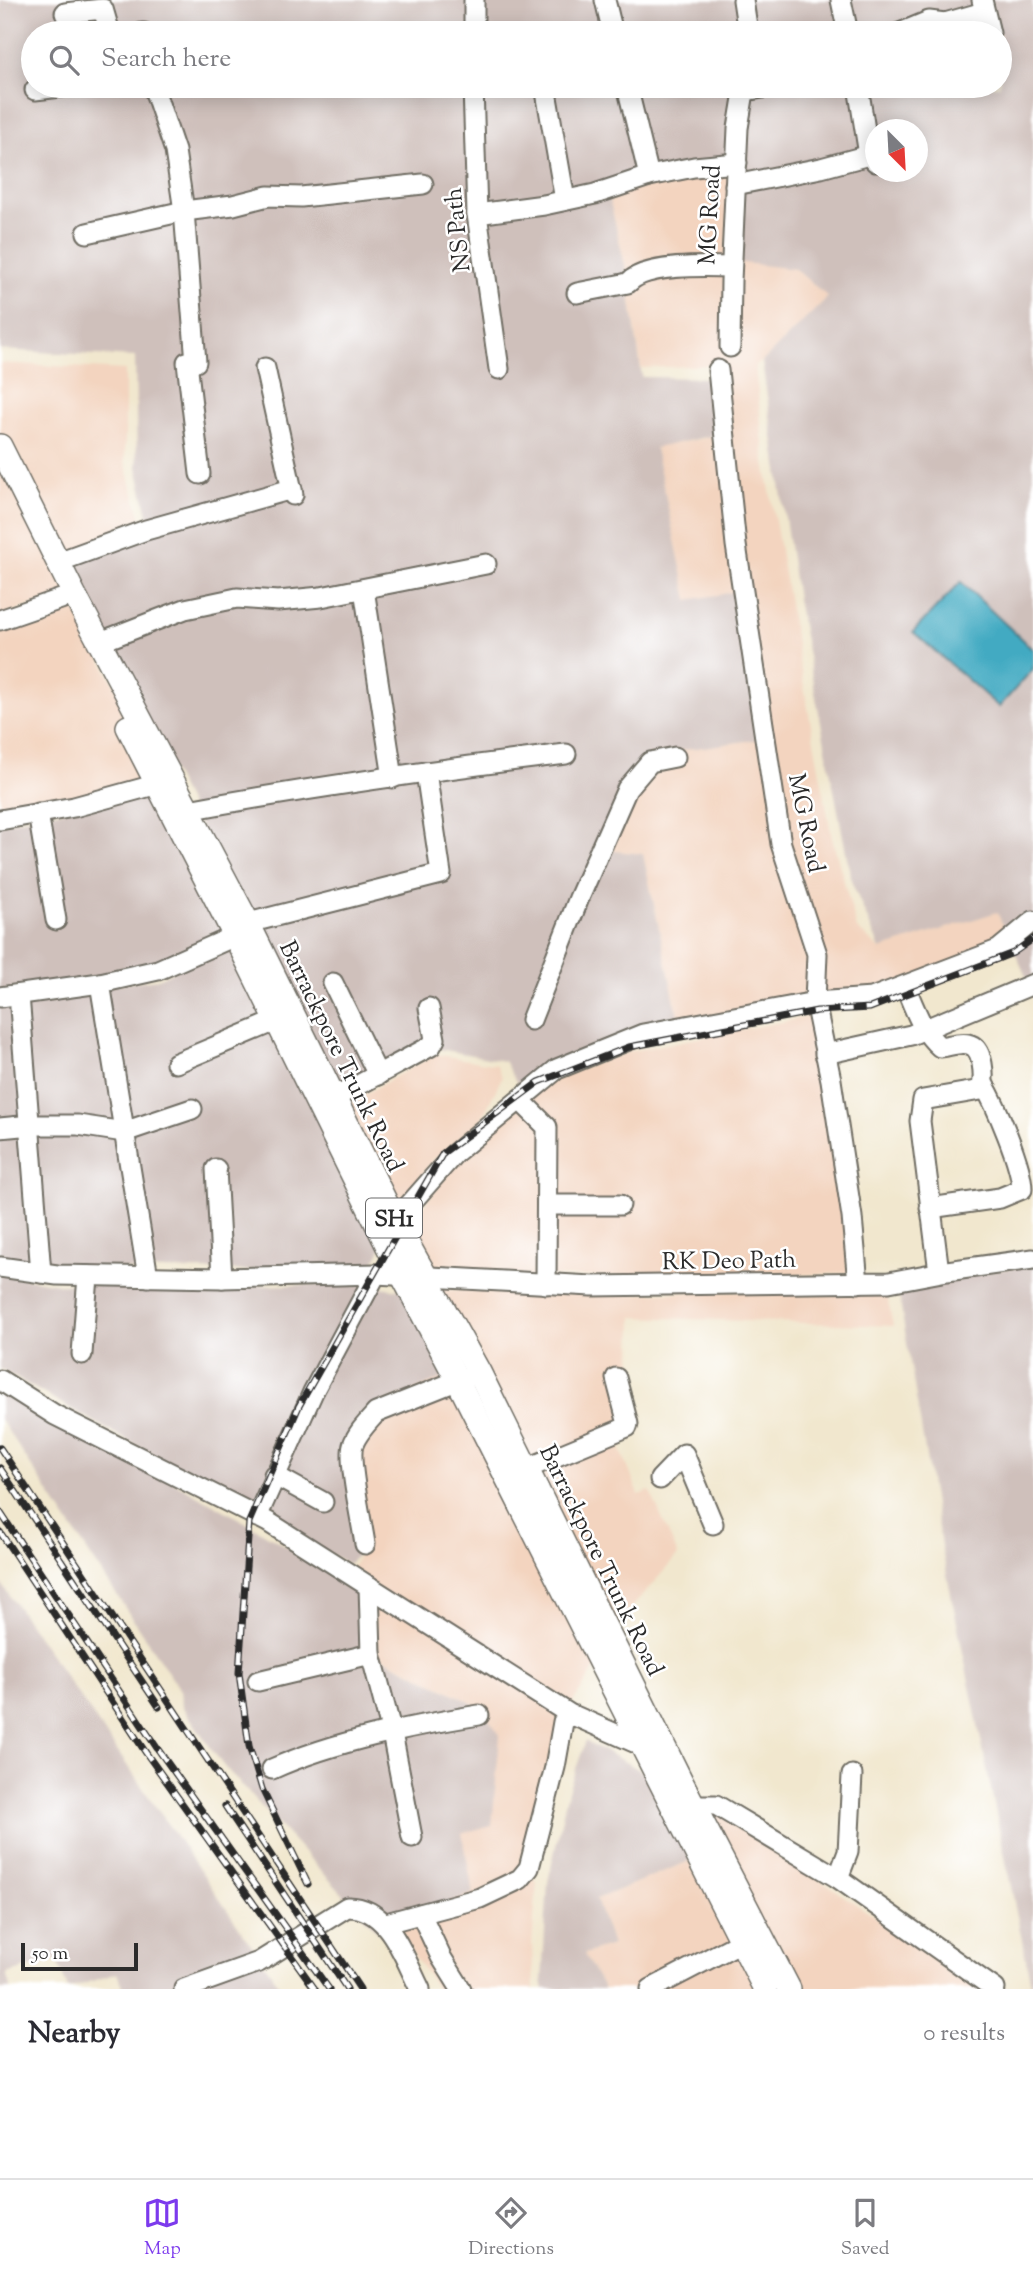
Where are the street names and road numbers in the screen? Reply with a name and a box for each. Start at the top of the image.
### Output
street label: MG Road [691,164,731,266]
street label: NS Path [438,186,480,274]
street label: MG Road [778,771,832,876]
street label: Barrackpore Trunk Road [269,935,411,1179]
road number: SH1 [366,1198,422,1238]
street label: RK Deo Path [662,1244,797,1280]
street label: Barrackpore Trunk Road [529,1439,671,1683]

